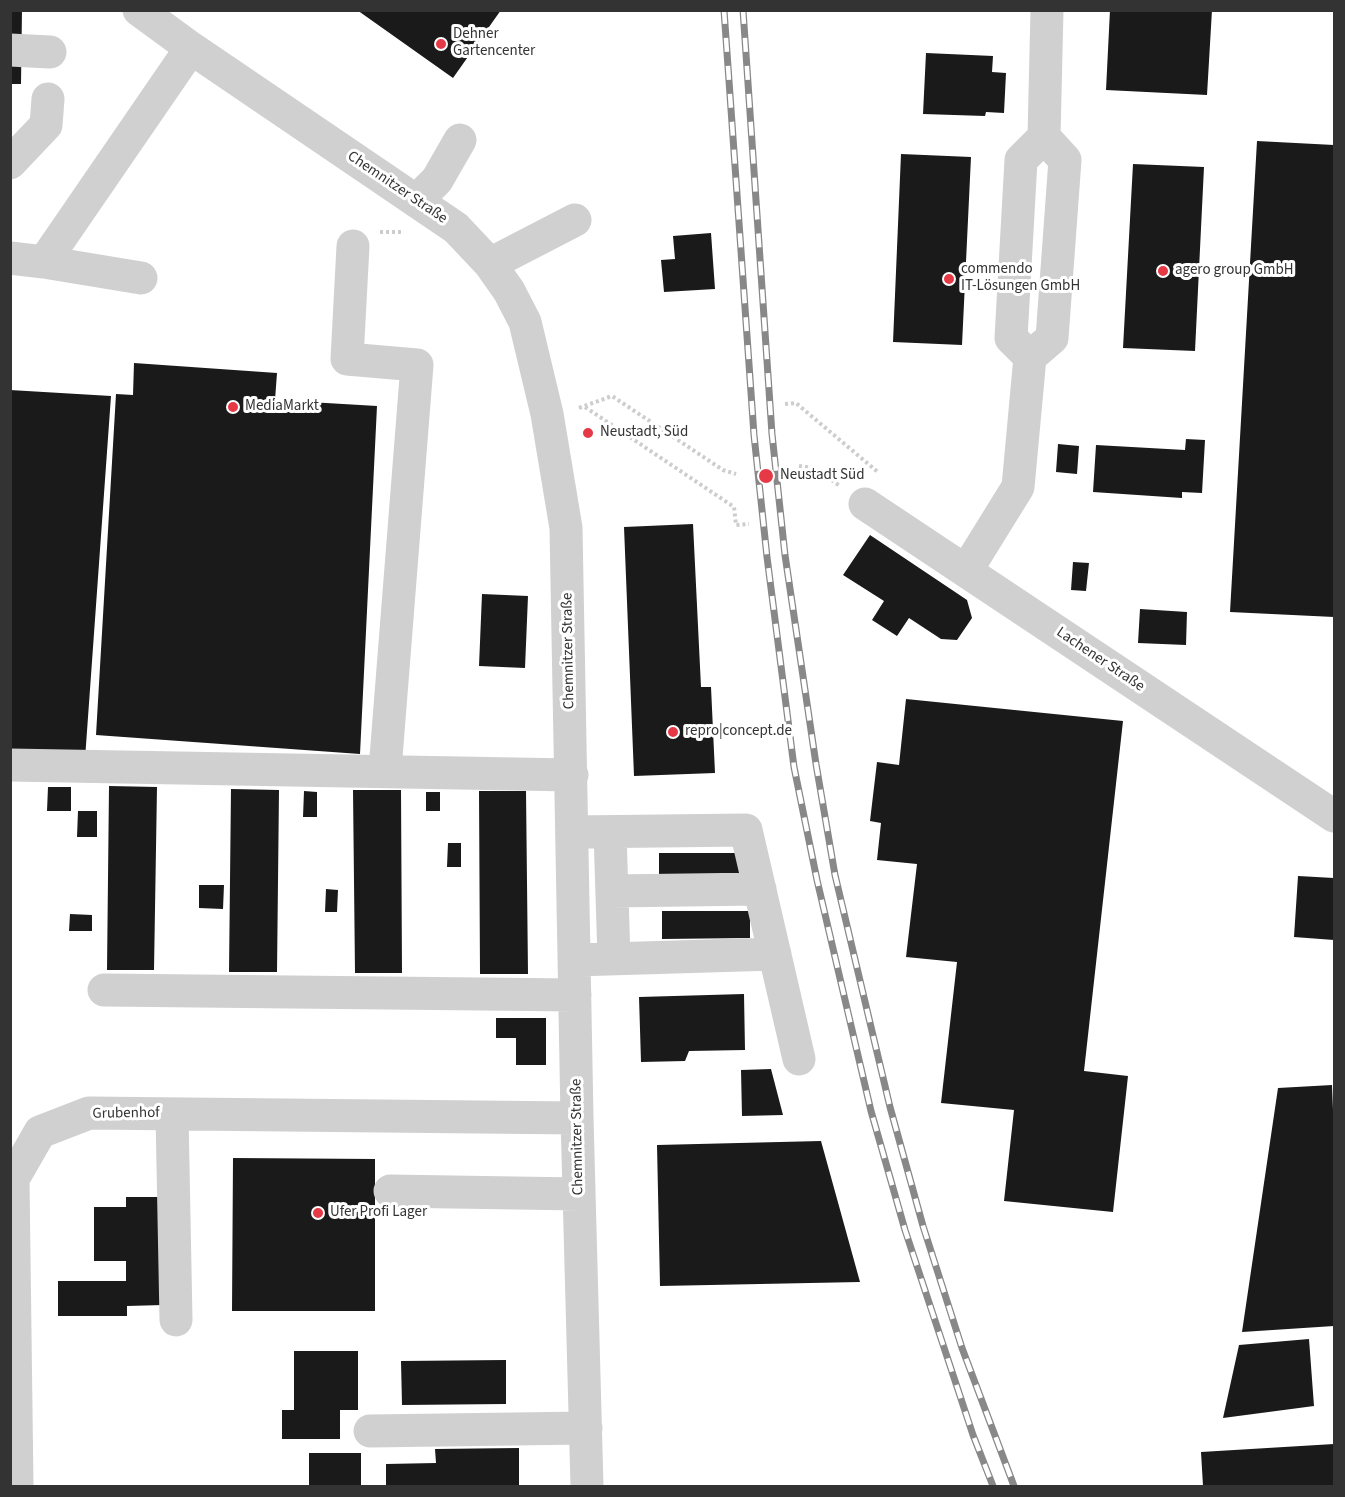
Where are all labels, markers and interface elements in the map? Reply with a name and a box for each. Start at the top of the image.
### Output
place label: Dehner Gartencenter [453,26,535,61]
marker: Dehner Gartencenter [434,37,448,51]
street label: Chemnitzer Straße [344,148,450,228]
place label: commendo IT-Lösungen GmbH [961,261,1080,296]
place label: agero group GmbH [1175,262,1294,280]
marker: agero group GmbH [1156,264,1170,278]
marker: commendo IT-Lösungen GmbH [942,272,956,286]
place label: MediaMarkt [245,398,319,416]
marker: MediaMarkt [226,400,240,414]
place label: Neustadt, Süd [600,424,688,442]
marker: Neustadt, Süd [581,426,595,440]
marker: Neustadt Süd [757,467,775,485]
place label: Neustadt Süd [780,467,864,485]
street label: Chemnitzer Straße [559,593,579,709]
street label: Lachener Straße [1053,624,1147,696]
place label: repro|concept.de [685,723,792,741]
marker: repro|concept.de [666,725,680,739]
street label: Chemnitzer Straße [568,1079,588,1195]
street label: Grubenhof [92,1104,160,1124]
place label: Ufer Profi Lager [330,1204,427,1222]
marker: Ufer Profi Lager [311,1206,325,1220]

